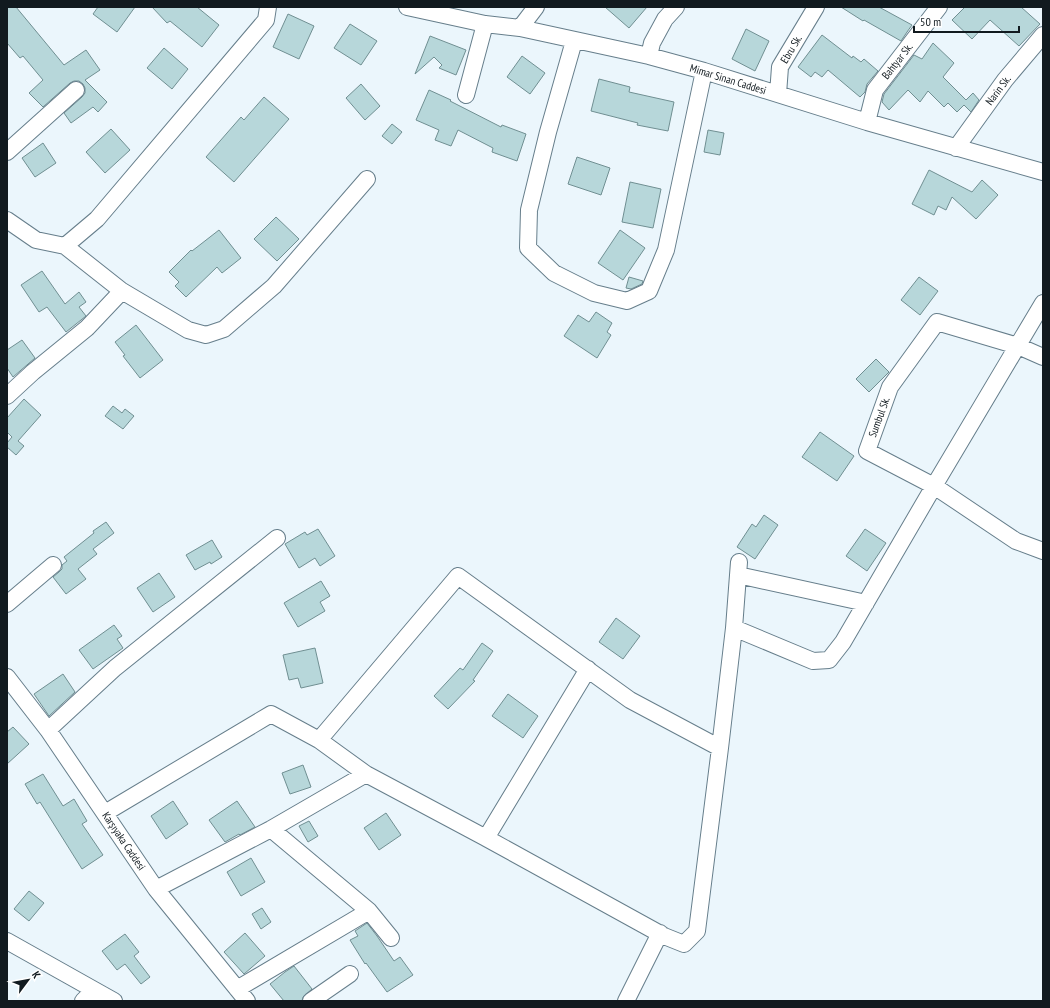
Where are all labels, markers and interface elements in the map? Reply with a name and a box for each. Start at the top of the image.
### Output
scale bar [914,8,1019,34]
text: 50 m [920,14,941,29]
street label: Ebru Sk. [777,32,805,66]
street label: Bahtyar Sk. [878,40,916,82]
street label: Mimar Sinan Caddesi [688,61,768,97]
street label: Narin Sk. [982,72,1014,108]
street label: Sumbul Sk. [865,395,893,439]
street label: Karşıyaka Caddesi [99,809,149,873]
north arrow [8,960,48,1000]
text: K [29,969,44,981]

